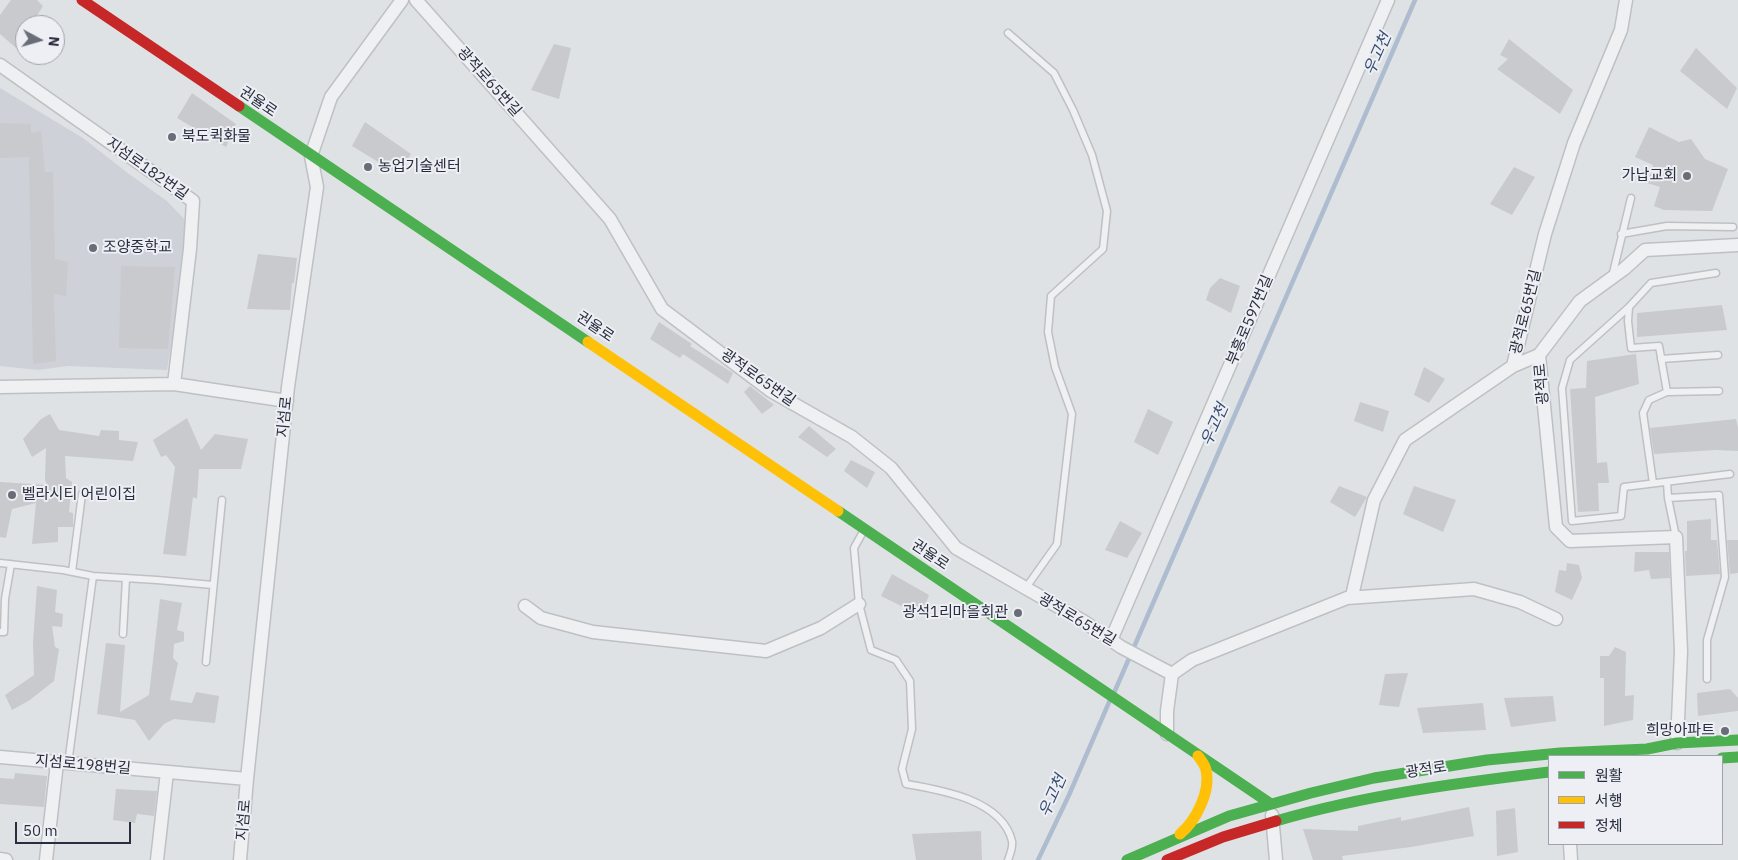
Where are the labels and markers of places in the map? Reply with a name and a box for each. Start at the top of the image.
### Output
place label: 북도퀵화물 [182,128,251,146]
marker: 북도퀵화물 [166,131,178,143]
place label: 농업기술센터 [378,158,461,176]
marker: 농업기술센터 [362,161,374,173]
place label: 가납교회 [1622,167,1677,185]
marker: 가납교회 [1681,170,1693,182]
place label: 조양중학교 [103,239,172,257]
marker: 조양중학교 [87,242,99,254]
place label: 벨라시티 어린이집 [22,486,136,504]
marker: 벨라시티 어린이집 [6,489,18,501]
place label: 광석1리마을회관 [902,604,1008,622]
marker: 광석1리마을회관 [1012,607,1024,619]
place label: 희망아파트 [1646,722,1715,740]
marker: 희망아파트 [1719,725,1731,737]

